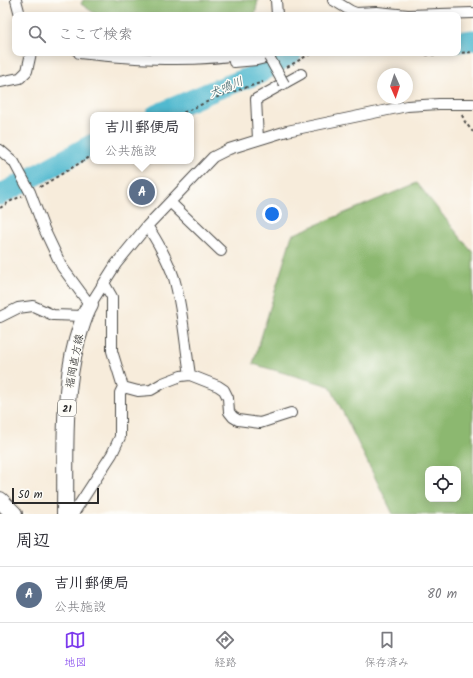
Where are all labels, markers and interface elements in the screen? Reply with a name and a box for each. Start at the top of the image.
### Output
search box [12,12,461,56]
icon: search [26,23,48,45]
text: ここで検索 [58,23,133,47]
north arrow [377,68,413,104]
water label: 犬鳴川 [206,72,246,103]
popup [90,112,194,164]
text: 吉川郵便局 [104,116,180,140]
text: 公共施設 [104,141,157,162]
pin: A [129,177,155,207]
your location [262,204,282,224]
street label: 福岡直方線 [61,332,89,390]
road number: 21 [58,400,76,416]
map controls [425,466,461,502]
button: locate [425,466,461,502]
scale bar [12,486,99,505]
text: 50 m [18,486,43,504]
text: 周辺 [16,528,50,555]
text: 吉川郵便局 [54,572,129,596]
text: A [25,584,33,605]
text: 80 m [427,584,457,605]
text: 公共施設 [54,597,106,618]
tab: 地図 [64,629,86,672]
tab: 経路 [214,629,236,672]
tab: 保存済み [365,629,409,672]

